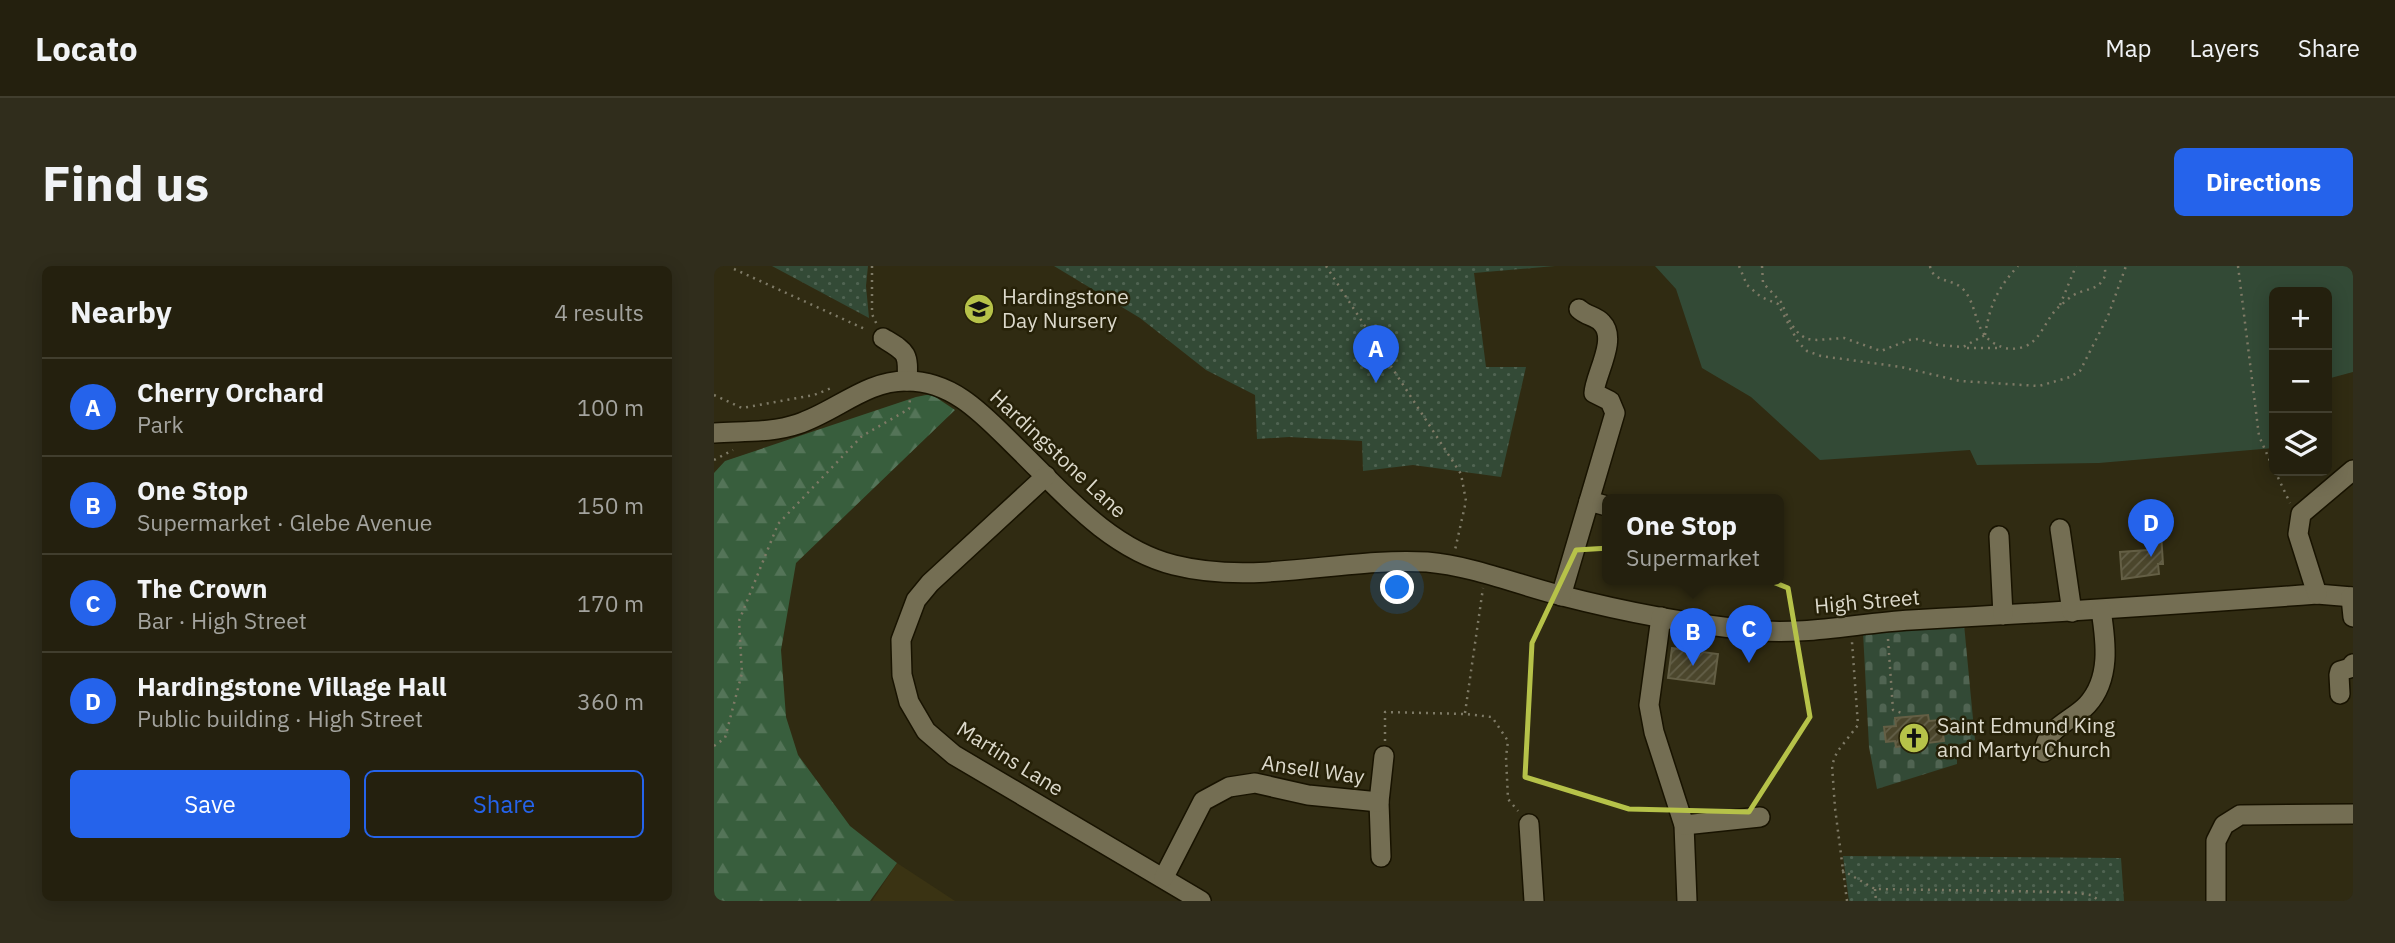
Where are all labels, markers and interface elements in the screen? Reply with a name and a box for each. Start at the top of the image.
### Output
text: Locato [35,27,138,70]
text: Map [2105,32,2152,64]
text: Layers [2190,32,2260,64]
text: Share [2298,32,2360,64]
button: Directions [2174,148,2353,216]
text: Find us [42,151,209,214]
place label: Hardingstone Day Nursery [1002,282,1129,334]
map controls [2269,287,2332,476]
button: + [2269,287,2332,350]
text: Nearby [70,292,172,331]
school or university icon: Hardingstone Day Nursery [962,292,996,326]
text: 4 results [554,297,644,327]
pin: A [1353,325,1399,383]
button: − [2269,350,2332,413]
text: Cherry Orchard [137,375,324,409]
street label: Hardingstone Lane [984,383,1133,524]
text: A [85,392,101,422]
text: 100 m [577,392,644,422]
text: Park [137,409,184,439]
button: layers [2269,413,2332,476]
text: One Stop [137,473,248,507]
text: B [85,490,101,520]
text: 150 m [577,490,644,520]
popup [1602,494,1784,585]
pin: D [2128,499,2174,557]
text: Supermarket · Glebe Avenue [137,507,432,537]
text: One Stop [1626,508,1737,542]
text: Supermarket [1626,542,1760,572]
your location [1380,570,1414,604]
text: The Crown [137,571,268,605]
street label: High Street [1813,582,1921,620]
text: C [86,588,100,618]
text: 170 m [577,588,644,618]
text: Bar · High Street [137,605,307,635]
pin: C [1726,605,1772,663]
pin: B [1670,608,1716,666]
text: Hardingstone Village Hall [137,669,447,703]
text: D [85,686,101,716]
text: 360 m [577,686,644,716]
text: Public building · High Street [137,703,423,733]
place label: Saint Edmund King and Martyr Church [1937,711,2115,763]
street label: Martins Lane [952,714,1069,802]
church icon: Saint Edmund King and Martyr Church [1897,721,1931,755]
street label: Ansell Way [1260,748,1367,790]
button: Save [70,770,350,838]
button: Share [364,770,644,838]

